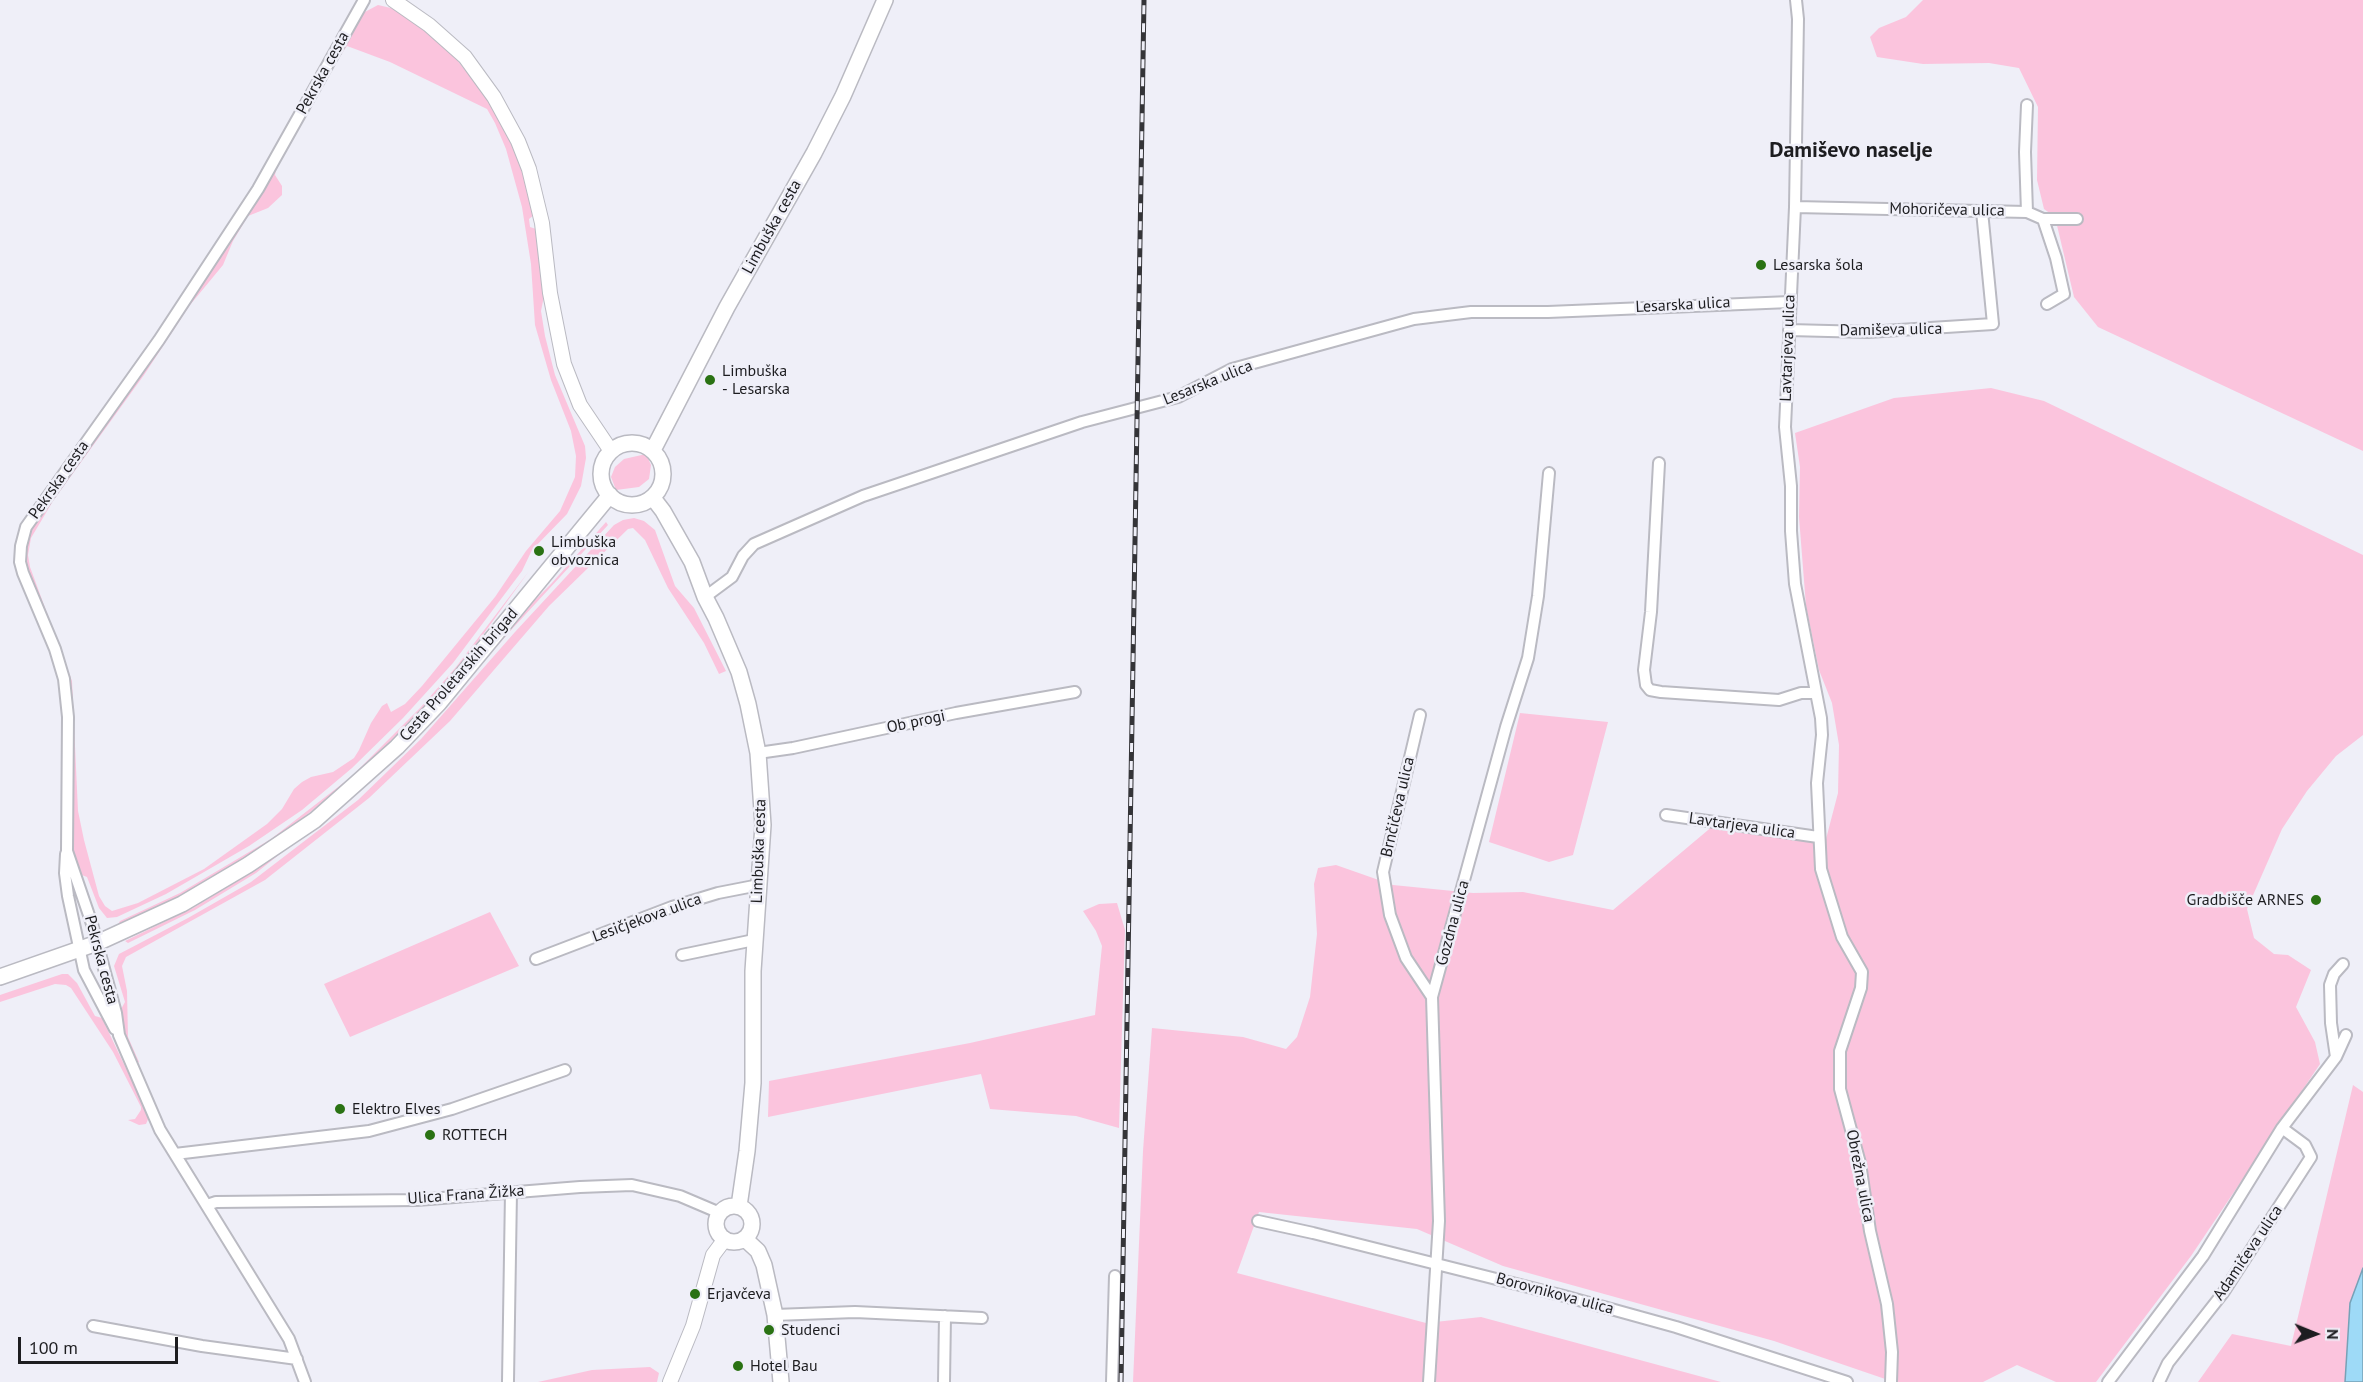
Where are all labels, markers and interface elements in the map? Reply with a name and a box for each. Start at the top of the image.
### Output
street label: Pekrska cesta [292,28,354,118]
district label: Damiševo naselje [1769,138,1933,164]
street label: Limbuška cesta [738,177,806,277]
street label: Mohoričeva ulica [1889,199,2005,221]
place label: Lesarska šola [1773,255,1863,275]
marker: Lesarska šola [1754,258,1768,272]
street label: Lesarska ulica [1635,293,1731,317]
street label: Lavtarjeva ulica [1777,294,1799,402]
street label: Damiševa ulica [1839,320,1943,340]
street label: Lesarska ulica [1160,356,1256,410]
place label: Limbuška - Lesarska [722,361,790,399]
marker: Limbuška - Lesarska [703,373,717,387]
street label: Pekrska cesta [25,437,93,523]
place label: Limbuška obvoznica [551,532,619,570]
marker: Limbuška obvoznica [532,544,546,558]
street label: Cesta Proletarskih brigad [396,604,522,746]
street label: Ob progi [885,706,947,738]
street label: Brnčičeva ulica [1377,755,1419,859]
street label: Limbuška cesta [748,798,770,904]
street label: Lavtarjeva ulica [1688,809,1796,843]
street label: Gozdna ulica [1432,878,1474,968]
street label: Lesičjekova ulica [590,889,704,947]
place label: Gradbišče ARNES [2187,890,2304,910]
marker: Gradbišče ARNES [2309,893,2323,907]
street label: Pekrska cesta [80,913,122,1007]
place label: Elektro Elves [352,1099,440,1119]
marker: Elektro Elves [333,1102,347,1116]
place label: ROTTECH [442,1125,508,1145]
marker: ROTTECH [423,1128,437,1142]
street label: Obrežna ulica [1842,1128,1878,1224]
street label: Ulica Frana Žižka [407,1181,525,1209]
street label: Adamičeva ulica [2209,1202,2287,1304]
street label: Borovnikova ulica [1494,1269,1616,1319]
place label: Erjavčeva [707,1284,771,1304]
marker: Erjavčeva [688,1287,702,1301]
north arrow [2285,1304,2345,1364]
place label: Studenci [781,1320,841,1340]
marker: Studenci [762,1323,776,1337]
scale bar [21,1325,182,1363]
text: N [2323,1329,2343,1340]
text: 100 m [29,1336,78,1359]
place label: Hotel Bau [750,1356,818,1376]
marker: Hotel Bau [731,1359,745,1373]

